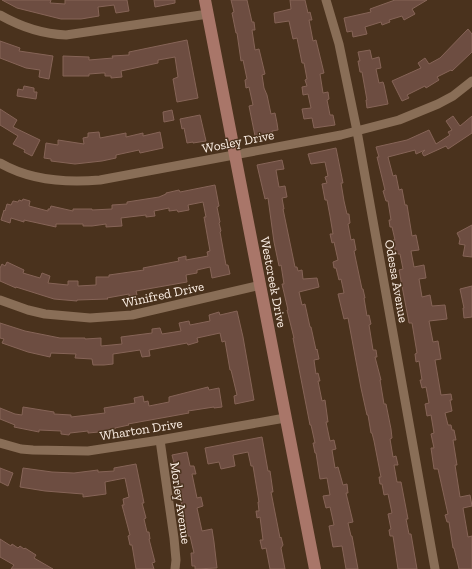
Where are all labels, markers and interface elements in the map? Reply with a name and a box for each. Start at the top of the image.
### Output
street label: Wosley Drive [201,127,275,156]
street label: Westcreek Drive [257,235,290,329]
street label: Odessa Avenue [382,238,411,324]
street label: Winifred Drive [121,279,205,310]
street label: Wharton Drive [99,416,184,443]
street label: Morley Avenue [167,461,194,545]

